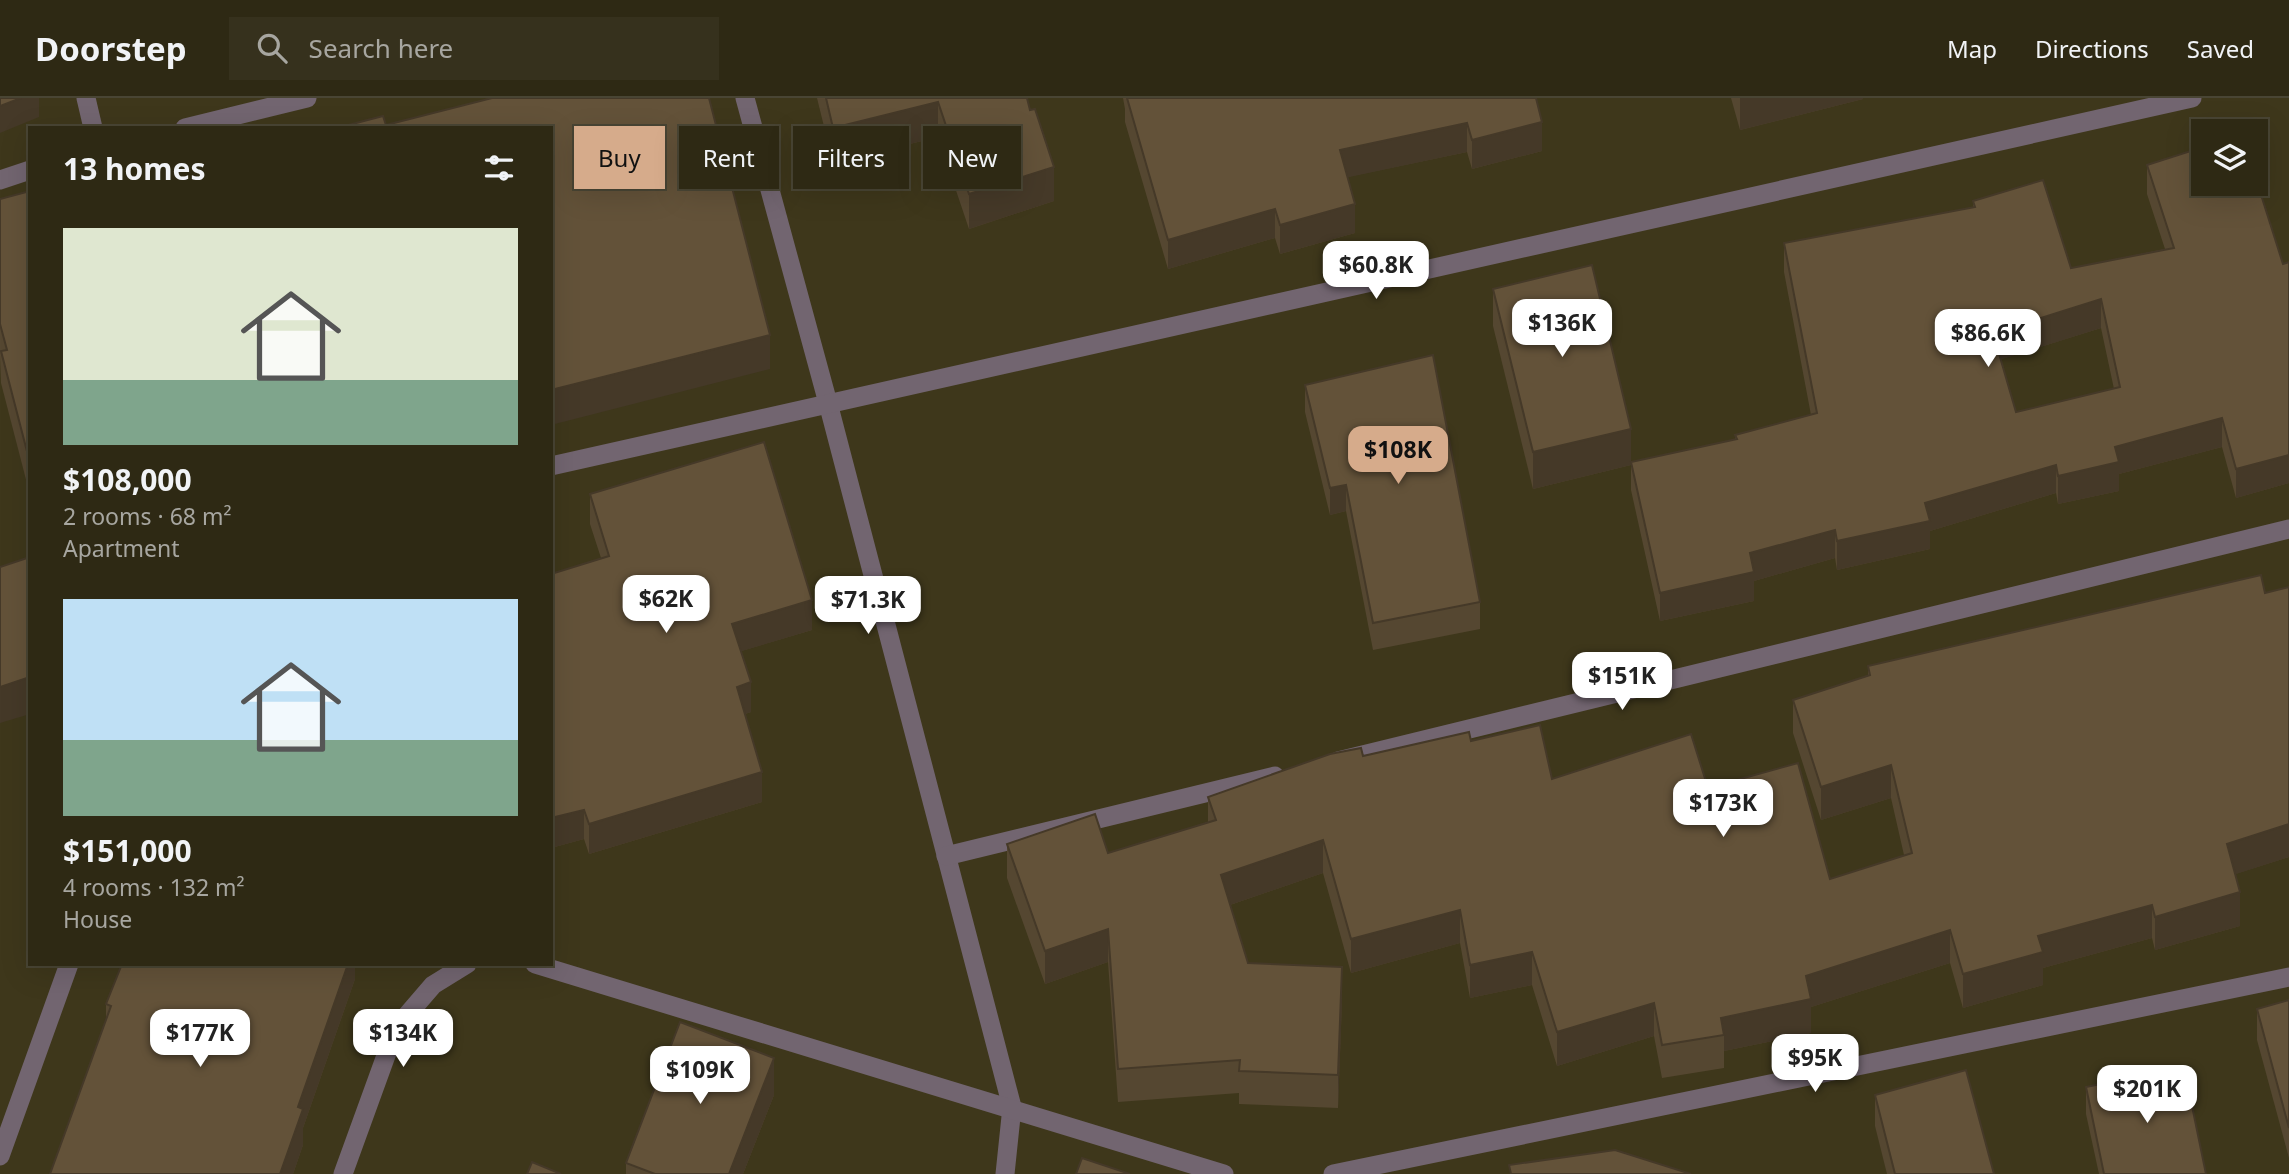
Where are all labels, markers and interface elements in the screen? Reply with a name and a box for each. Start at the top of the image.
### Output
search box [229,17,719,80]
text: Doorstep [35,26,187,71]
icon: search [253,29,291,67]
text: Search here [309,30,453,66]
text: Map [1947,32,1997,65]
text: Directions [2035,32,2149,65]
text: Saved [2187,32,2254,65]
map controls [2191,119,2268,196]
button: layers [2191,119,2268,196]
chip: Buy [574,126,665,189]
chip: Rent [679,126,779,189]
chip: Filters [793,126,909,189]
chip: New [923,126,1021,189]
text: 13 homes [63,148,206,189]
icon: filters [480,149,518,187]
pin: $60.8K [1319,242,1433,301]
text: $60.8K [1339,248,1413,280]
icon: home [228,273,354,399]
pin: $136K [1513,300,1611,359]
text: $136K [1528,306,1596,338]
pin: $86.6K [1931,310,2045,369]
text: $86.6K [1951,316,2025,348]
pin: $108K [1349,426,1447,486]
text: $108K [1364,433,1432,465]
text: $108,000 [63,459,192,500]
text: 2 rooms · 68 m² [63,500,232,532]
text: Apartment [63,532,180,564]
pin: $62K [625,575,707,635]
pin: $71.3K [811,576,925,636]
text: $62K [639,582,693,614]
text: $71.3K [831,583,905,615]
icon: home [228,644,354,770]
pin: $151K [1573,652,1671,712]
text: $151K [1588,659,1656,691]
pin: $173K [1674,780,1772,839]
text: $173K [1689,786,1757,818]
text: $151,000 [63,830,192,871]
text: 4 rooms · 132 m² [63,871,245,903]
text: House [63,903,132,935]
pin: $177K [151,1010,249,1069]
pin: $134K [354,1010,452,1069]
text: $177K [166,1016,234,1048]
text: $134K [369,1016,437,1048]
pin: $95K [1774,1034,1856,1094]
text: $95K [1788,1041,1842,1073]
pin: $109K [651,1046,749,1106]
text: $109K [666,1053,734,1085]
pin: $201K [2098,1066,2196,1125]
text: $201K [2113,1072,2181,1104]

